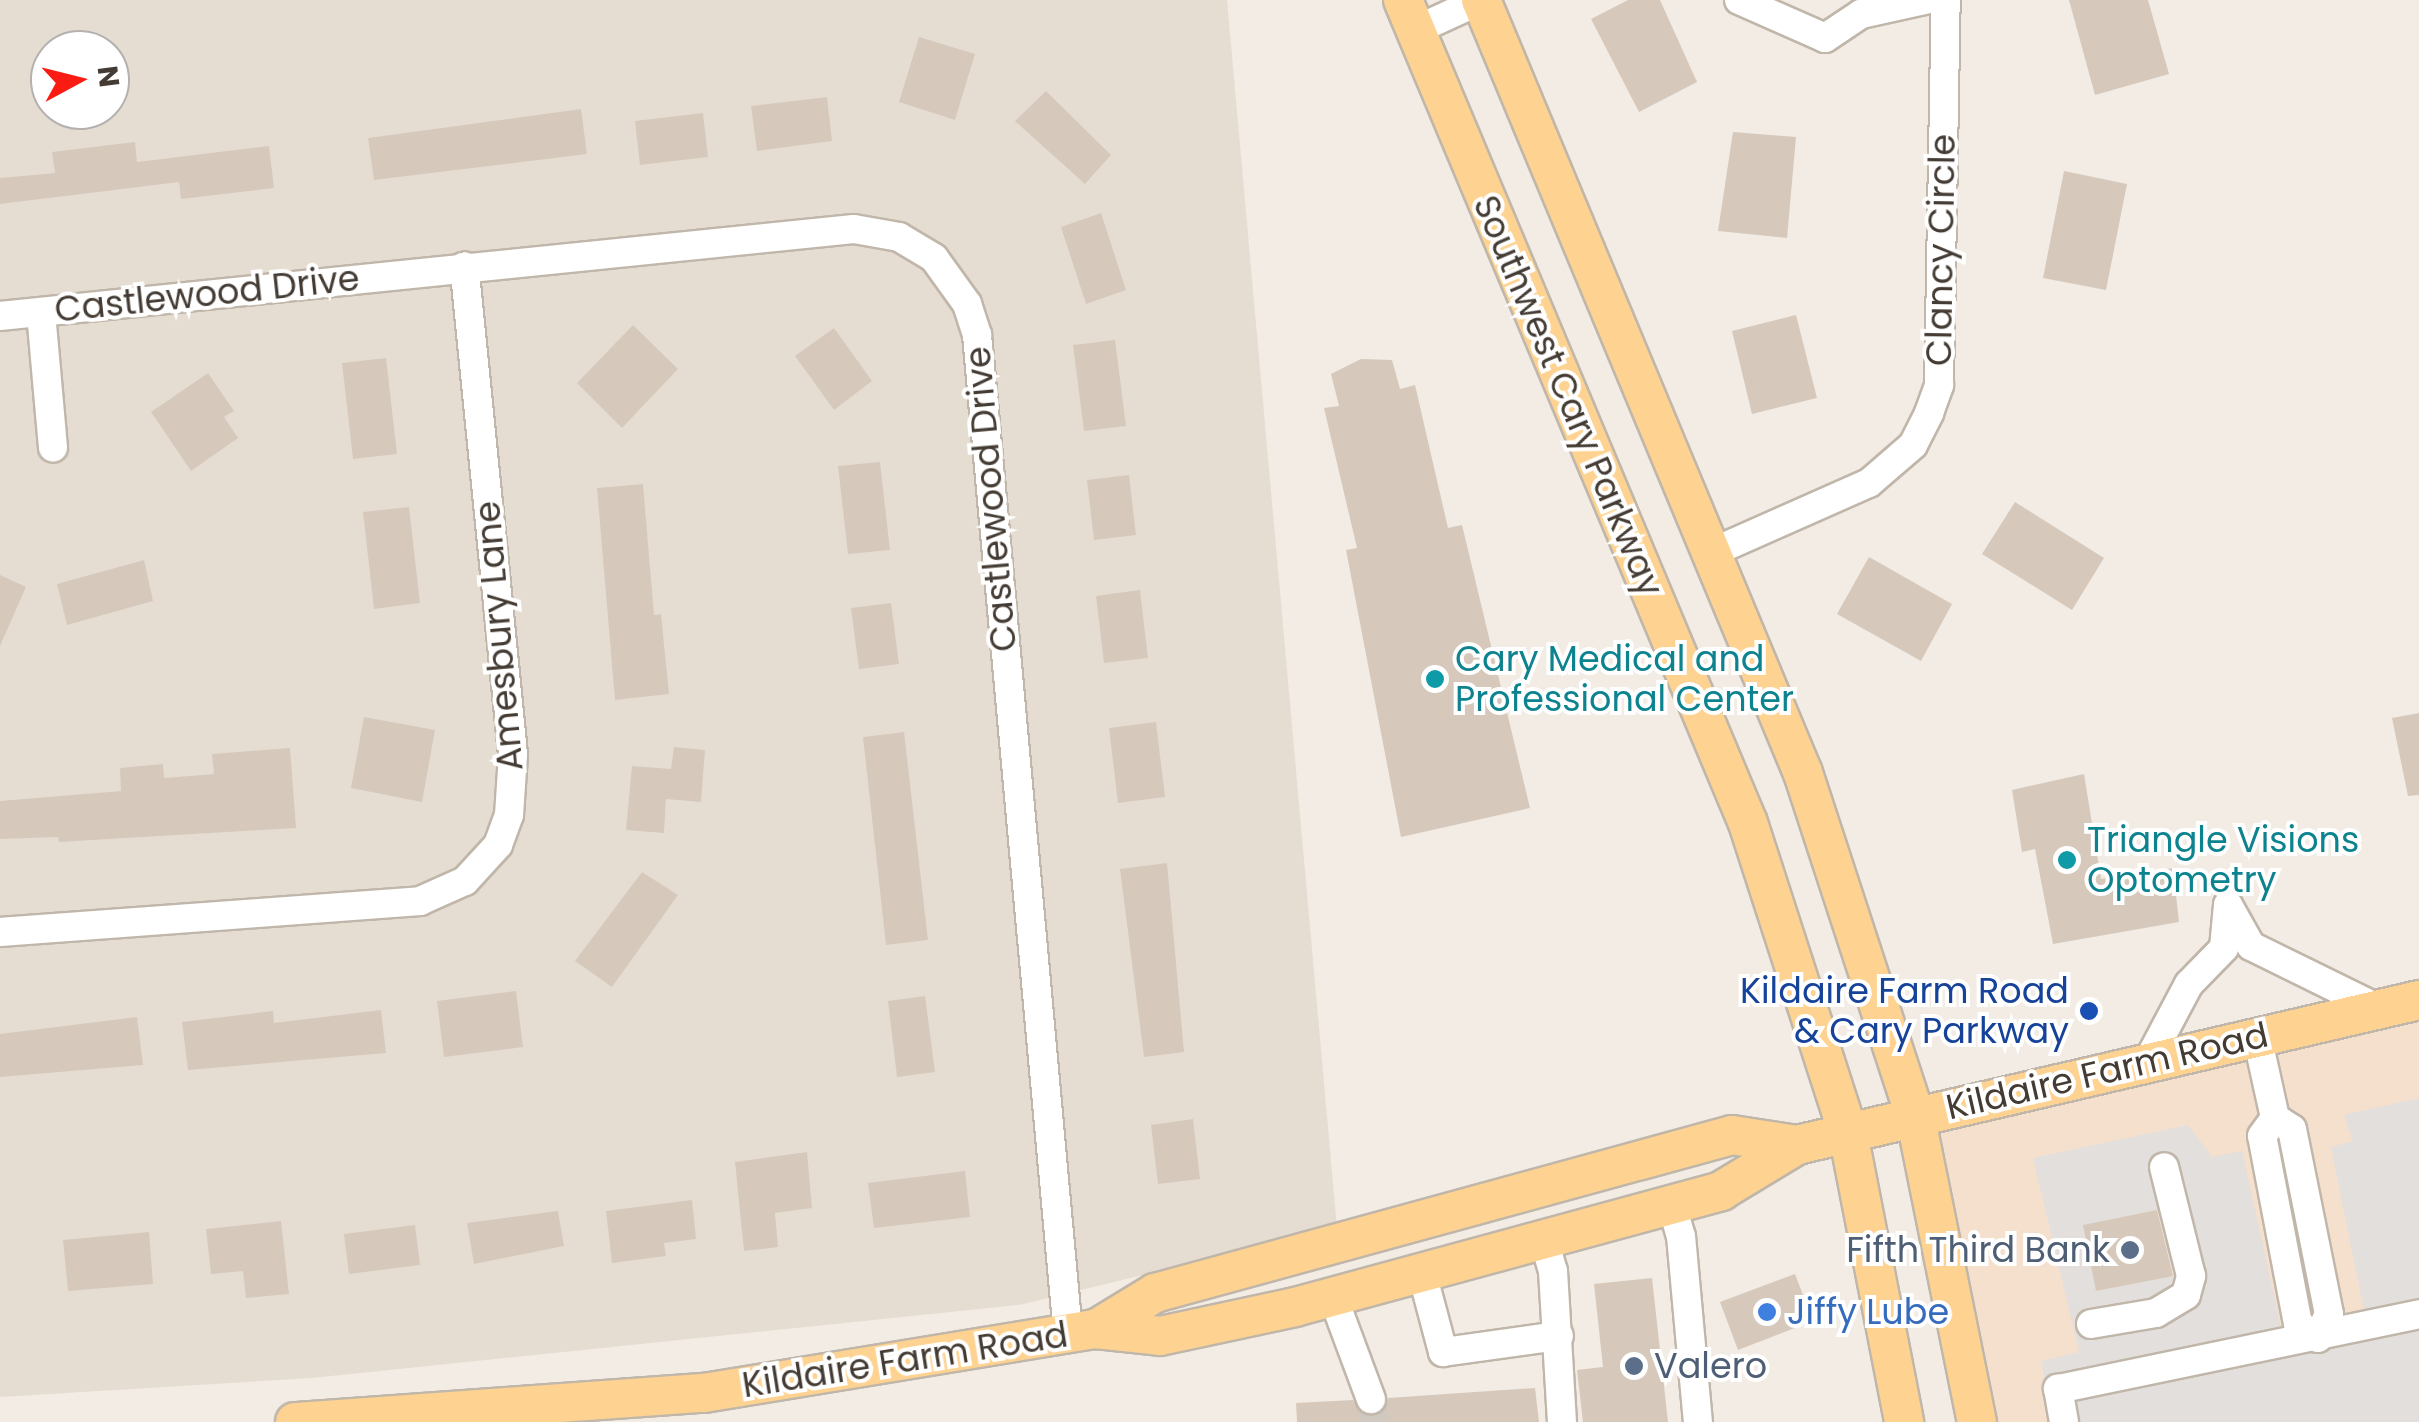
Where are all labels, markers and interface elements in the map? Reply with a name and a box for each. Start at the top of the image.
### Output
north arrow [30,30,130,130]
text: N [88,64,129,89]
street label: Clancy Circle [1918,134,1964,366]
street label: Southwest Cary Parkway [1464,189,1672,603]
street label: Castlewood Drive [53,257,361,331]
street label: Castlewood Drive [957,345,1025,653]
street label: Amesbury Lane [466,499,532,773]
place label: Cary Medical and Professional Center [1455,638,1794,720]
marker: Cary Medical and Professional Center [1424,668,1446,690]
place label: Triangle Visions Optometry [2087,819,2359,901]
marker: Triangle Visions Optometry [2056,849,2078,871]
place label: Kildaire Farm Road & Cary Parkway [1740,970,2069,1052]
marker: Kildaire Farm Road & Cary Parkway [2078,1000,2100,1022]
street label: Kildaire Farm Road [1942,1014,2272,1128]
place label: Fifth Third Bank [1846,1229,2110,1271]
marker: Fifth Third Bank [2119,1239,2141,1261]
place label: Jiffy Lube [1787,1291,1949,1333]
marker: Jiffy Lube [1756,1301,1778,1323]
street label: Kildaire Farm Road [739,1314,1071,1406]
place label: Valero [1654,1345,1767,1387]
marker: Valero [1623,1355,1645,1377]

